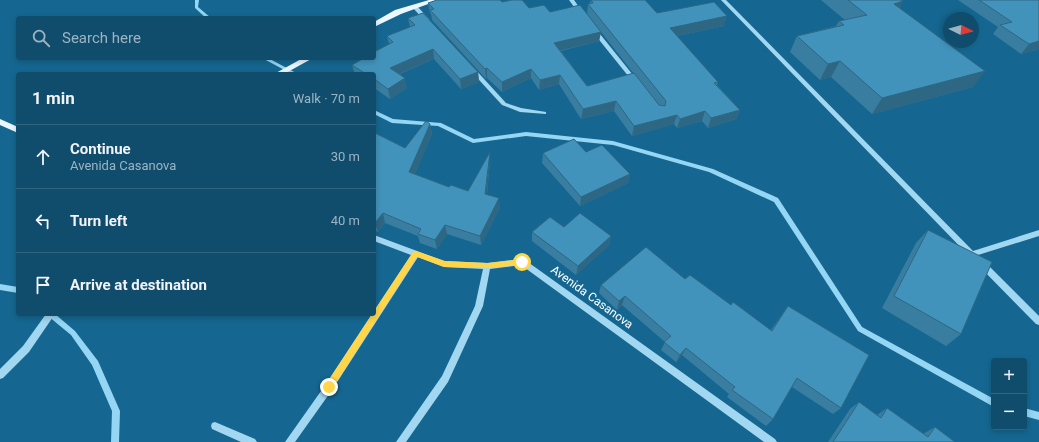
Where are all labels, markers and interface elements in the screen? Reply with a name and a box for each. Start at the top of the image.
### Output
north arrow [943,12,979,48]
search box [16,16,376,60]
icon: search [30,27,52,49]
text: Search here [62,29,141,47]
text: 1 min [32,88,75,108]
text: Walk · 70 m [293,91,360,106]
text: Continue [70,140,131,158]
icon: ahead [32,146,54,168]
text: 30 m [331,149,360,164]
text: Avenida Casanova [70,158,176,173]
icon: left [32,210,54,232]
text: Turn left [70,212,127,230]
text: 40 m [331,213,360,228]
route start [513,253,531,271]
street label: Avenida Casanova [548,262,636,332]
icon: arrive [32,274,54,296]
text: Arrive at destination [70,276,207,294]
map controls [991,358,1027,430]
button: + [991,358,1027,394]
route end [320,378,338,396]
button: − [991,394,1027,430]

